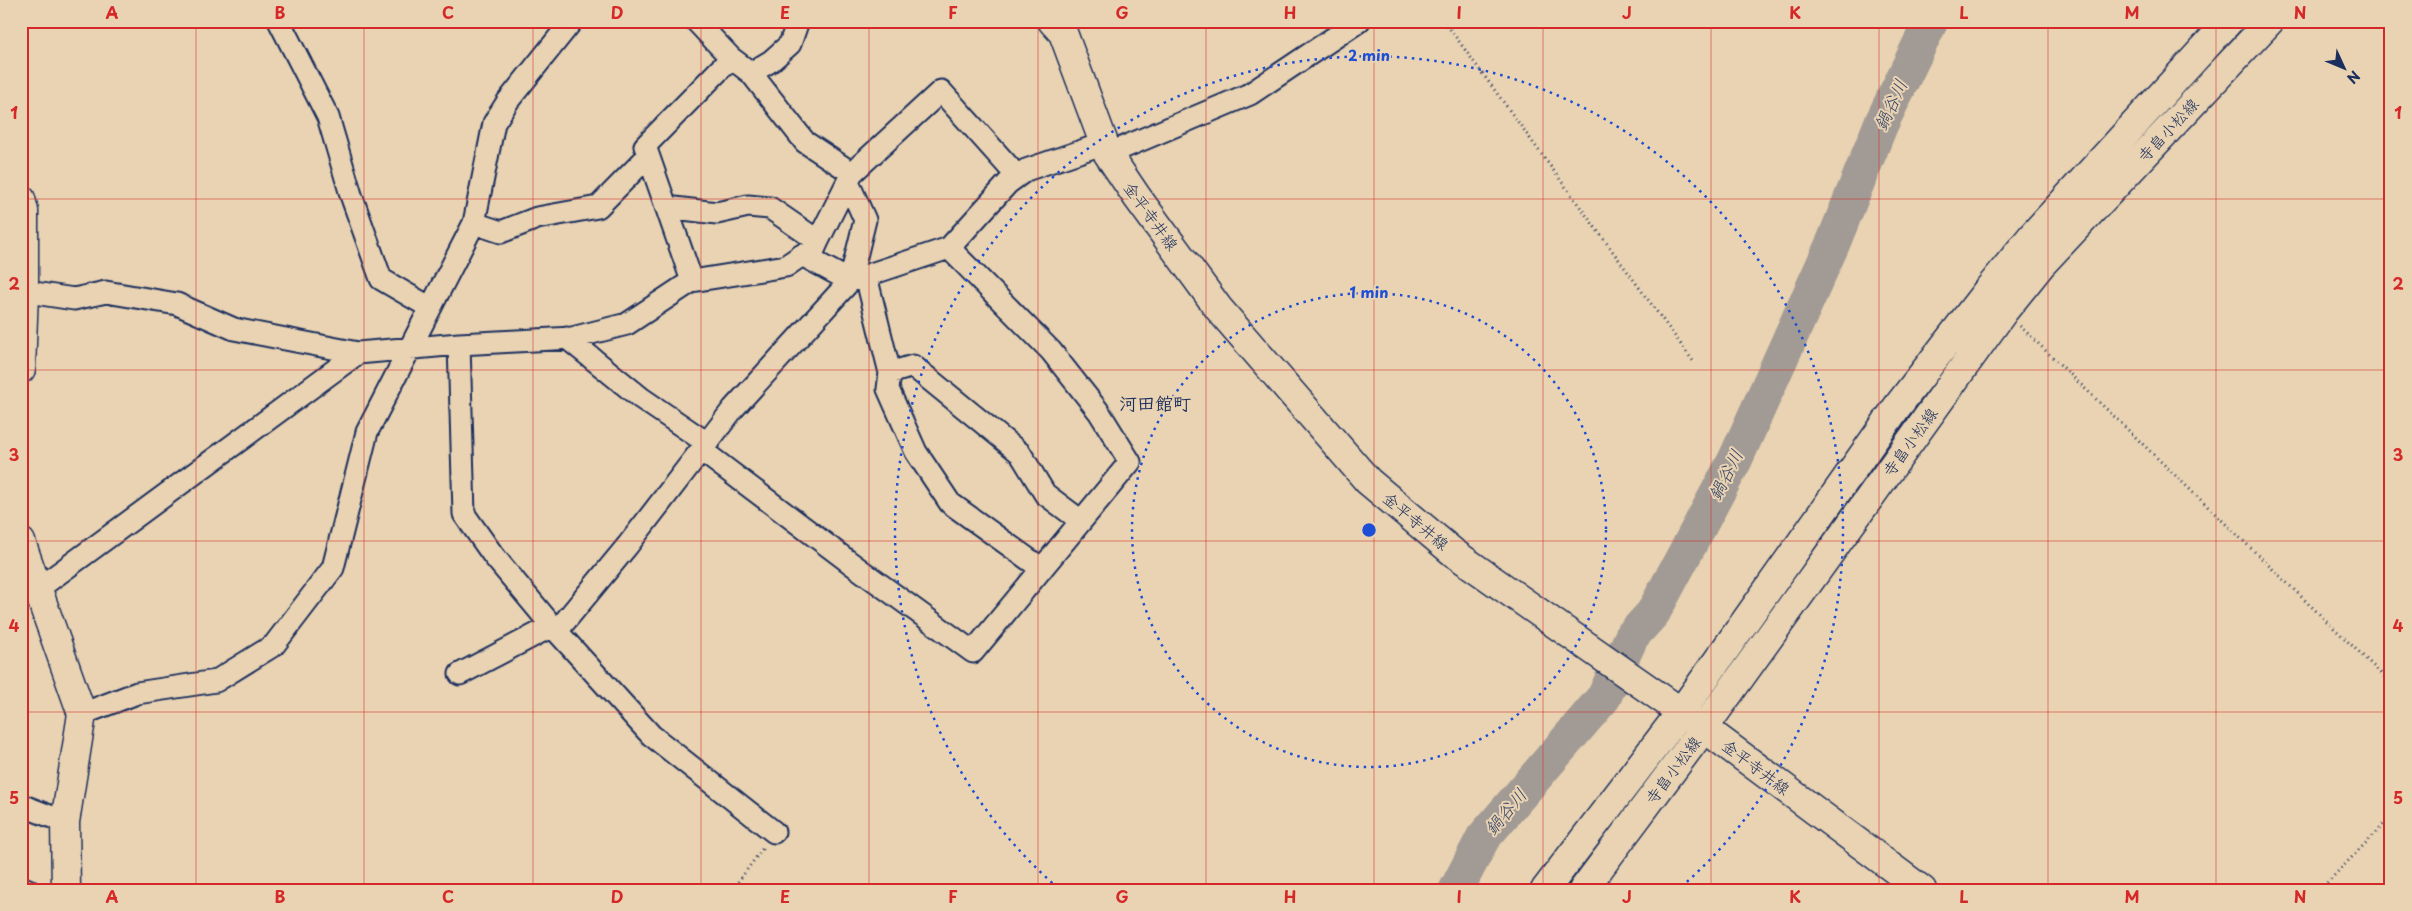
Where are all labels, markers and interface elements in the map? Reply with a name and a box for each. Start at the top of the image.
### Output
text: A [106,0,119,24]
text: B [275,0,286,24]
text: C [442,0,454,24]
text: D [611,0,623,24]
text: E [780,0,790,24]
text: F [948,0,958,24]
text: G [1115,0,1129,24]
text: H [1284,0,1296,24]
text: I [1456,0,1462,24]
text: J [1622,0,1632,24]
text: K [1789,0,1801,24]
text: L [1959,0,1969,24]
text: M [2124,0,2140,24]
text: N [2294,0,2306,24]
north arrow [2320,42,2370,92]
text: 2 min [1348,43,1390,66]
text: N [2342,66,2365,89]
water label: 鍋谷川 [1866,74,1913,135]
street label: 寺畠小松線 [2131,92,2203,167]
text: 1 [10,100,18,124]
text: 1 [2394,100,2402,124]
street label: 金平寺井線 [1119,176,1185,255]
text: 2 [8,271,20,295]
text: 2 [2392,271,2404,295]
text: 1 min [1350,280,1388,303]
district label: 河田館町 [1119,389,1191,416]
street label: 寺畠小松線 [1876,402,1942,481]
text: 3 [9,442,19,466]
text: 3 [2393,442,2403,466]
water label: 鍋谷川 [1700,444,1749,505]
street label: 金平寺井線 [1378,485,1455,555]
centre of rings [1360,521,1378,539]
text: 4 [9,613,20,637]
text: 4 [2393,613,2404,637]
street label: 寺畠小松線 [1639,730,1706,809]
street label: 金平寺井線 [1717,733,1796,800]
water label: 鍋谷川 [1477,782,1533,840]
text: 5 [9,785,19,809]
text: 5 [2393,785,2403,809]
text: A [106,884,119,908]
text: B [275,884,286,908]
text: C [442,884,454,908]
text: D [611,884,623,908]
text: E [780,884,790,908]
text: F [948,884,958,908]
text: G [1115,884,1129,908]
text: H [1284,884,1296,908]
text: I [1456,884,1462,908]
text: J [1622,884,1632,908]
text: K [1789,884,1801,908]
text: L [1959,884,1969,908]
text: M [2124,884,2140,908]
text: N [2294,884,2306,908]

